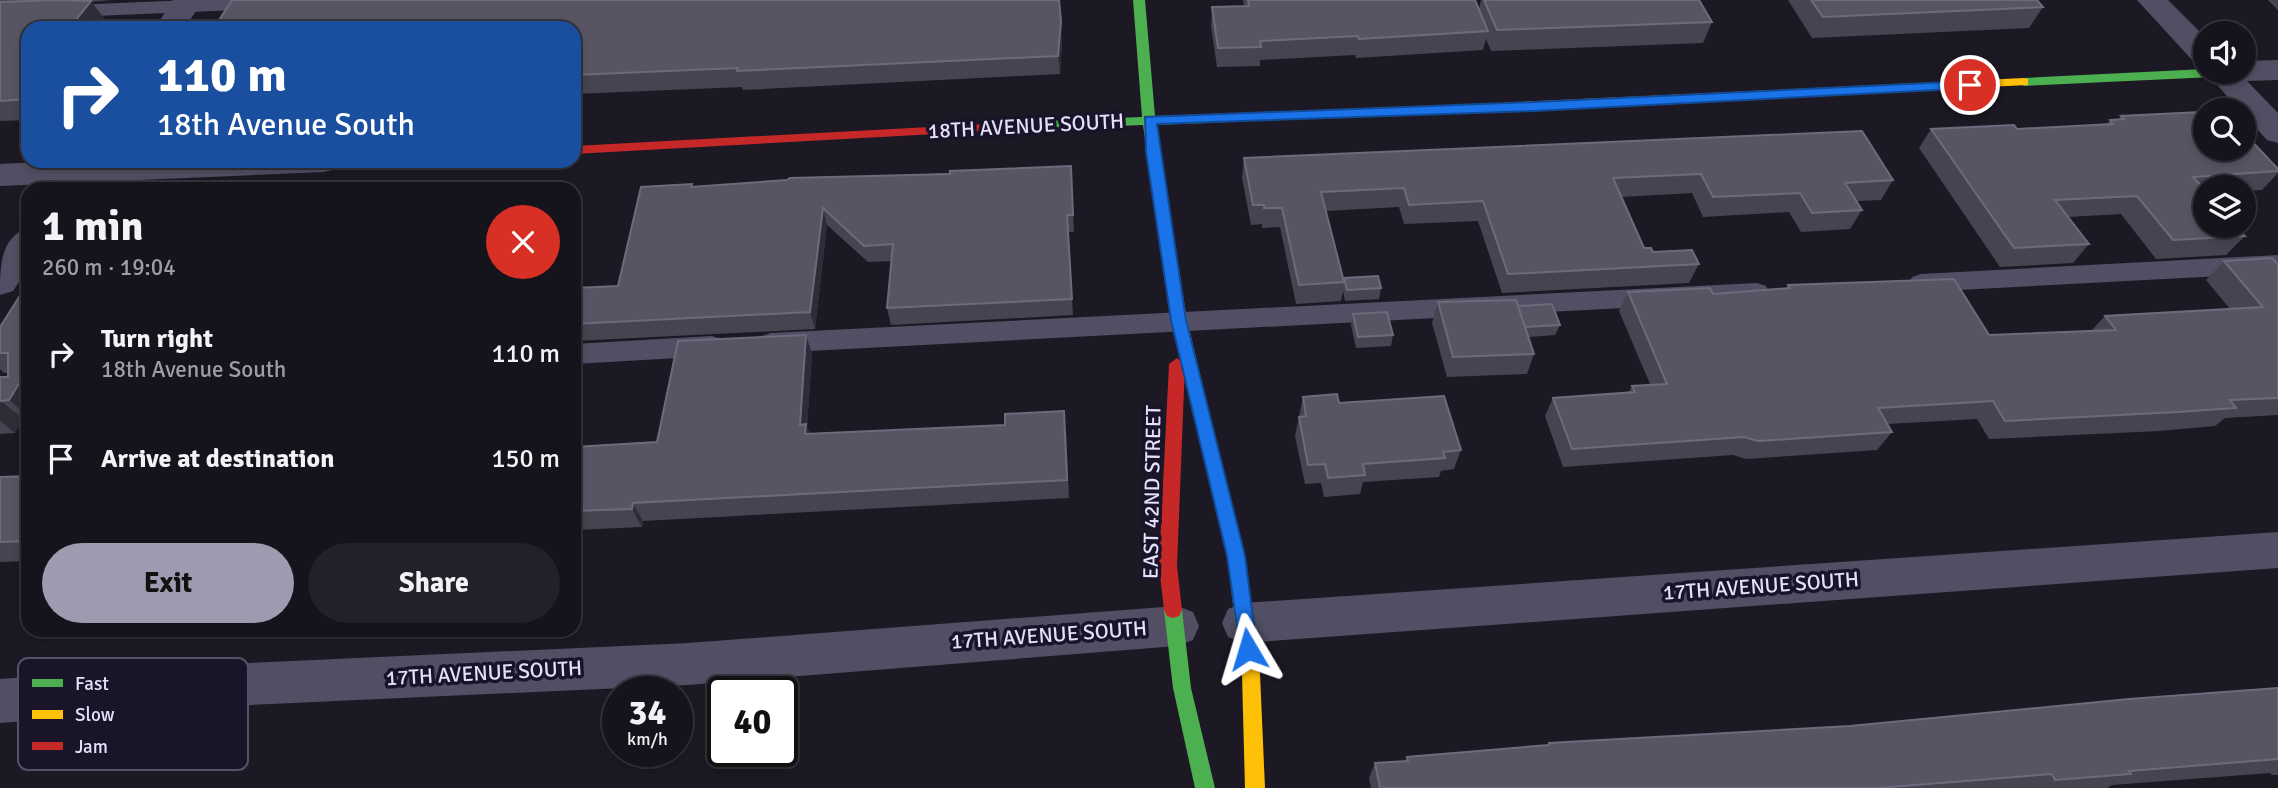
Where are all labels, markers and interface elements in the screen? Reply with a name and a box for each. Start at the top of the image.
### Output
map controls [2193,21,2256,238]
button: sound [2193,21,2256,84]
text: 110 m [157,45,287,105]
icon: right [42,49,133,140]
pin [1940,55,2000,115]
icon: arrive [1951,66,1989,104]
button: search [2193,98,2256,161]
text: 18th Avenue South [157,105,415,144]
street label: 18TH AVENUE SOUTH [927,108,1125,144]
button: layers [2193,175,2256,238]
text: 1 min [42,201,143,252]
button: close [486,205,560,279]
text: 260 m · 19:04 [42,253,176,282]
text: Turn right [101,323,213,355]
icon: right [42,335,80,373]
text: 110 m [491,338,560,370]
text: 18th Avenue South [101,355,286,384]
street label: EAST 42ND STREET [1137,404,1167,579]
icon: arrive [42,440,80,478]
text: Arrive at destination [101,443,334,475]
text: 150 m [491,443,560,475]
button: Exit [42,543,294,623]
button: Share [308,543,560,623]
street label: 17TH AVENUE SOUTH [1662,566,1860,606]
position arrow [1211,612,1285,686]
street label: 17TH AVENUE SOUTH [950,615,1148,655]
street label: 17TH AVENUE SOUTH [385,655,583,691]
legend [18,658,248,770]
text: Fast [75,672,109,696]
speed limit sign: 40 [707,676,798,767]
text: 34 [629,691,666,734]
text: Slow [75,703,115,727]
text: km/h [627,728,668,750]
text: Jam [75,735,108,759]

